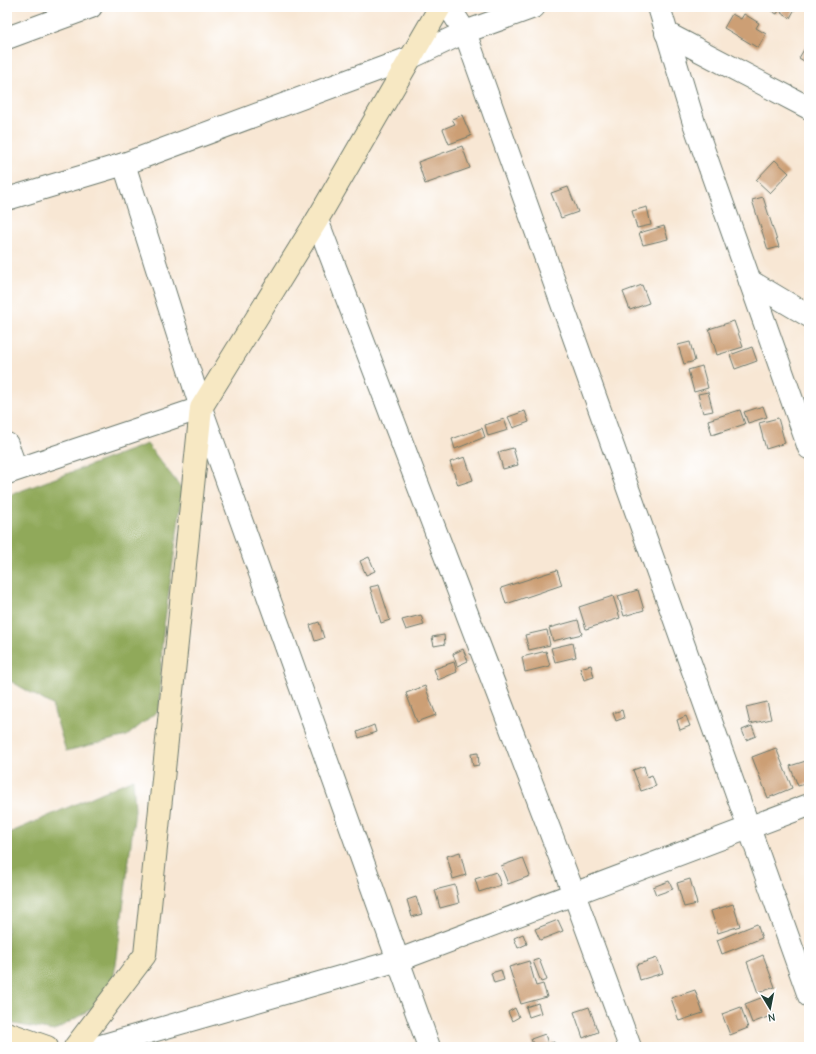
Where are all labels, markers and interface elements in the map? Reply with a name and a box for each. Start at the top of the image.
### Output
north arrow [750,988,790,1028]
text: N [767,1010,776,1024]

